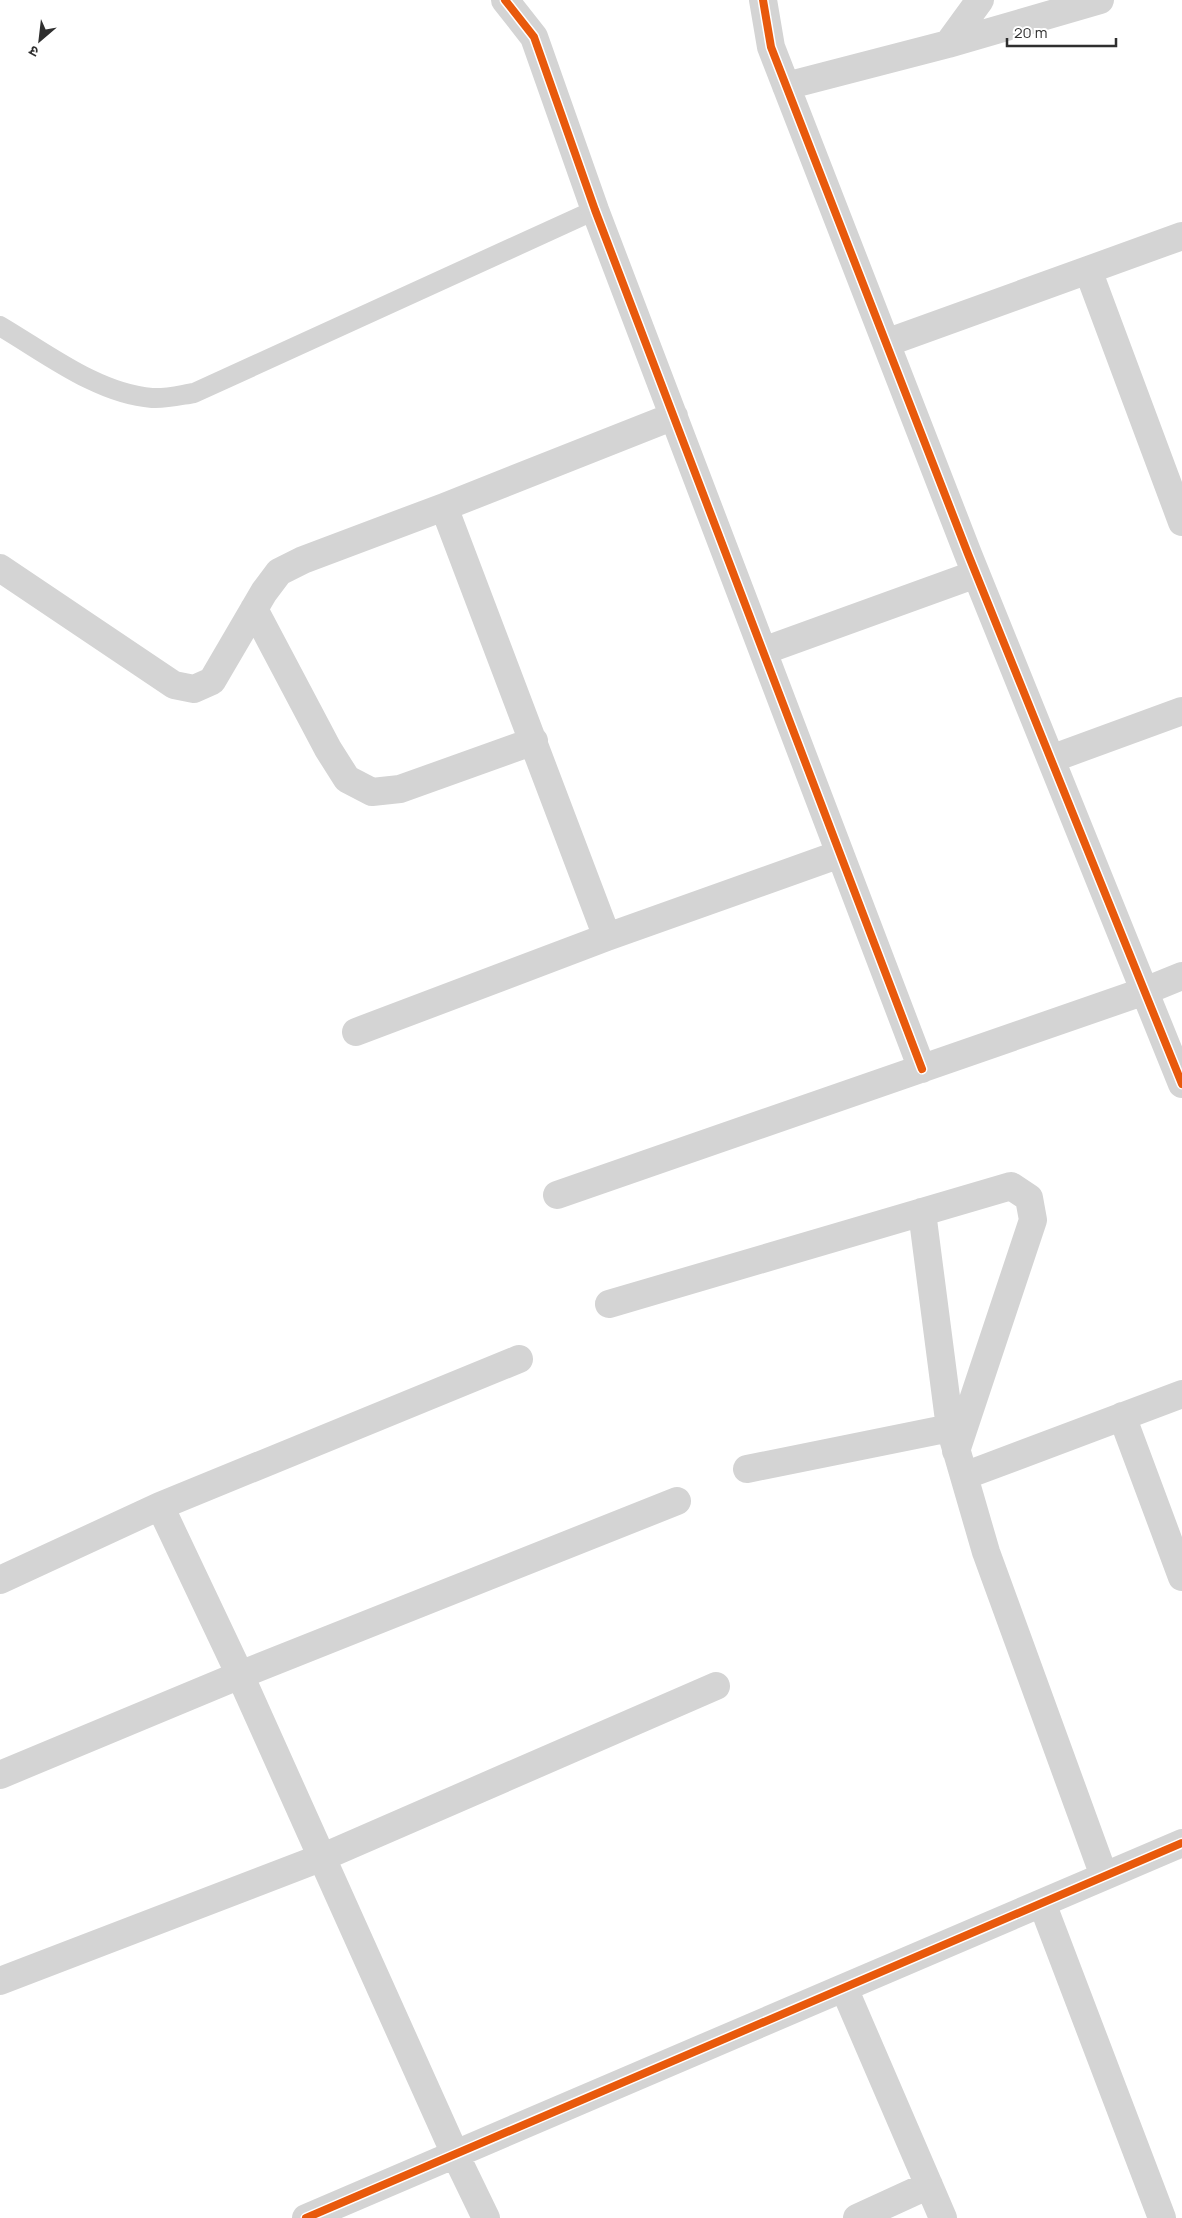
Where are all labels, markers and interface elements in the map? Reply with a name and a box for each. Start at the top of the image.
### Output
north arrow [15,15,65,65]
scale bar [1007,15,1116,47]
text: 20 m [1014,22,1047,43]
text: उ [25,41,42,62]

